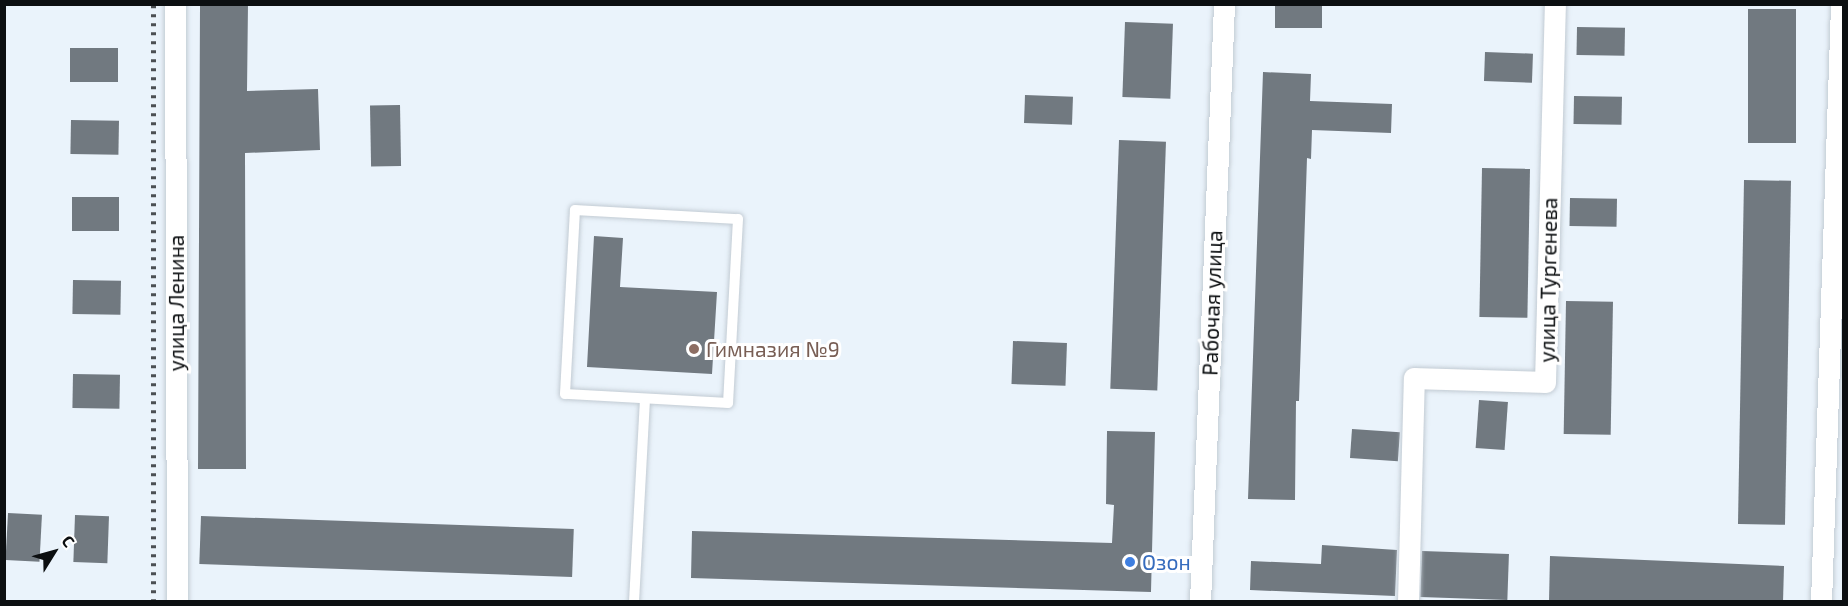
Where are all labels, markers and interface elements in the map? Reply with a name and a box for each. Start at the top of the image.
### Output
street label: улица Тургенева [1534,197,1562,363]
street label: Рабочая улица [1197,230,1227,376]
street label: улица Ленина [163,235,189,371]
place label: Гимназия №9 [706,336,840,362]
marker: Гимназия №9 [687,342,701,356]
north arrow [24,522,84,582]
text: С [58,531,79,550]
place label: Озон [1142,549,1191,575]
marker: Озон [1123,555,1137,569]

